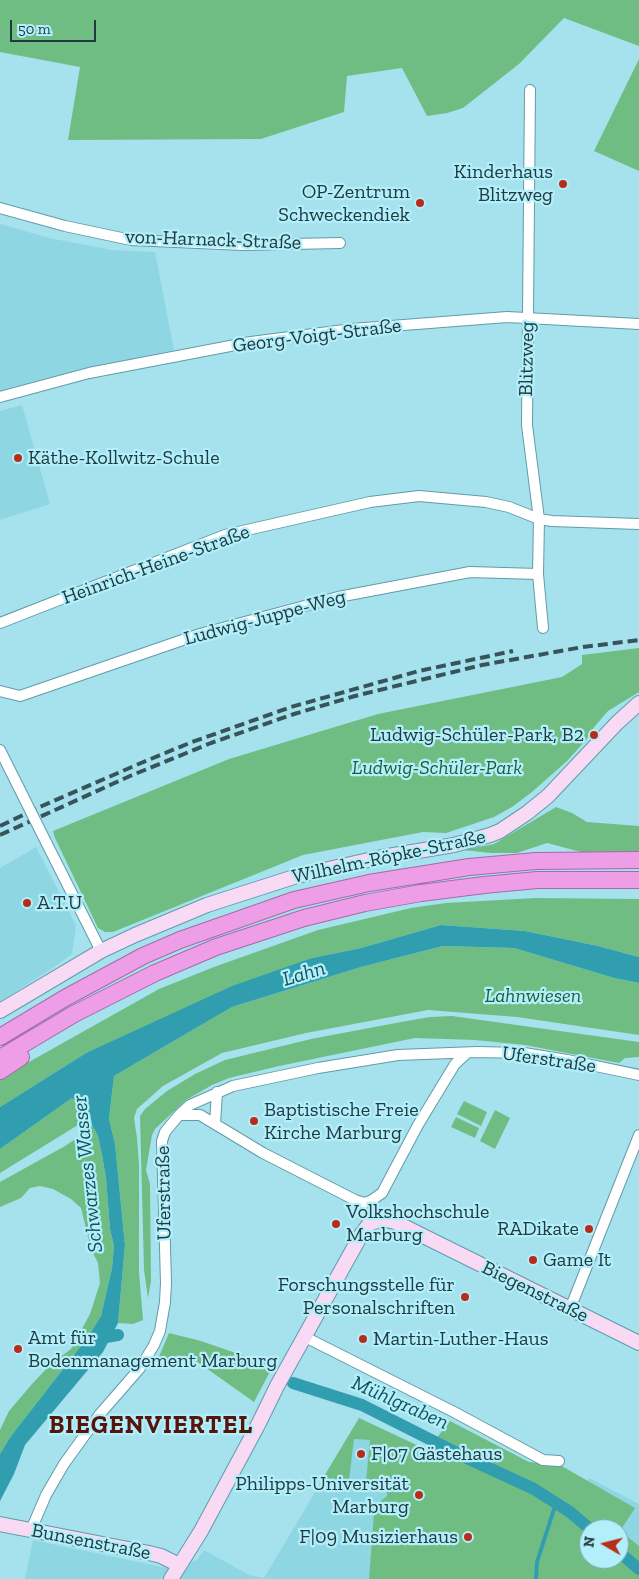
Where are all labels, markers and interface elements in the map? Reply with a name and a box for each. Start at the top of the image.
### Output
scale bar [12,10,99,42]
text: 50 m [18,20,51,38]
place label: Kinderhaus Blitzweg [454,160,553,207]
marker: Kinderhaus Blitzweg [557,178,569,190]
place label: OP-Zentrum Schweckendiek [278,180,410,227]
marker: OP-Zentrum Schweckendiek [414,197,426,209]
street label: von-Harnack-Straße [124,225,302,255]
street label: Georg-Voigt-Straße [231,314,403,358]
street label: Blitzweg [514,321,540,397]
place label: Käthe-Kollwitz-Schule [28,446,220,470]
marker: Käthe-Kollwitz-Schule [12,452,24,464]
street label: Heinrich-Heine-Straße [59,520,253,610]
street label: Ludwig-Juppe-Weg [181,585,349,651]
place label: Ludwig-Schüler-Park, B2 [370,723,584,747]
marker: Ludwig-Schüler-Park, B2 [588,729,600,741]
park label: Ludwig-Schüler-Park [352,756,522,780]
street label: Wilhelm-Röpke-Straße [290,825,488,889]
place label: A.T.U [37,891,82,915]
marker: A.T.U [21,897,33,909]
water label: Lahn [280,956,328,992]
park label: Lahnwiesen [485,984,581,1008]
street label: Uferstraße [500,1042,598,1078]
water label: Schwarzes Wasser [67,1094,109,1254]
place label: Baptistische Freie Kirche Marburg [264,1098,419,1145]
marker: Baptistische Freie Kirche Marburg [248,1115,260,1127]
street label: Uferstraße [151,1145,177,1241]
place label: Volkshochschule Marburg [346,1200,489,1247]
place label: RADikate [497,1217,579,1241]
marker: Volkshochschule Marburg [330,1218,342,1230]
marker: RADikate [583,1223,595,1235]
place label: Game It [543,1248,611,1272]
marker: Game It [527,1254,539,1266]
street label: Biegenstraße [478,1256,592,1328]
place label: Forschungsstelle für Personalschriften [278,1273,455,1320]
marker: Forschungsstelle für Personalschriften [459,1291,471,1303]
place label: Amt für Bodenmanagement Marburg [28,1326,277,1373]
place label: Martin-Luther-Haus [373,1327,549,1351]
marker: Martin-Luther-Haus [357,1333,369,1345]
marker: Amt für Bodenmanagement Marburg [12,1343,24,1355]
water label: Mühlgraben [348,1370,452,1436]
district label: BIEGENVIERTEL [47,1411,255,1441]
place label: F|07 Gästehaus [371,1442,502,1466]
marker: F|07 Gästehaus [355,1448,367,1460]
place label: Philipps-Universität Marburg [235,1472,409,1519]
marker: Philipps-Universität Marburg [413,1489,425,1501]
street label: Bunsenstraße [29,1519,153,1565]
north arrow [579,1519,629,1569]
place label: F|09 Musizierhaus [299,1525,458,1549]
marker: F|09 Musizierhaus [462,1531,474,1543]
text: N [580,1536,599,1548]

